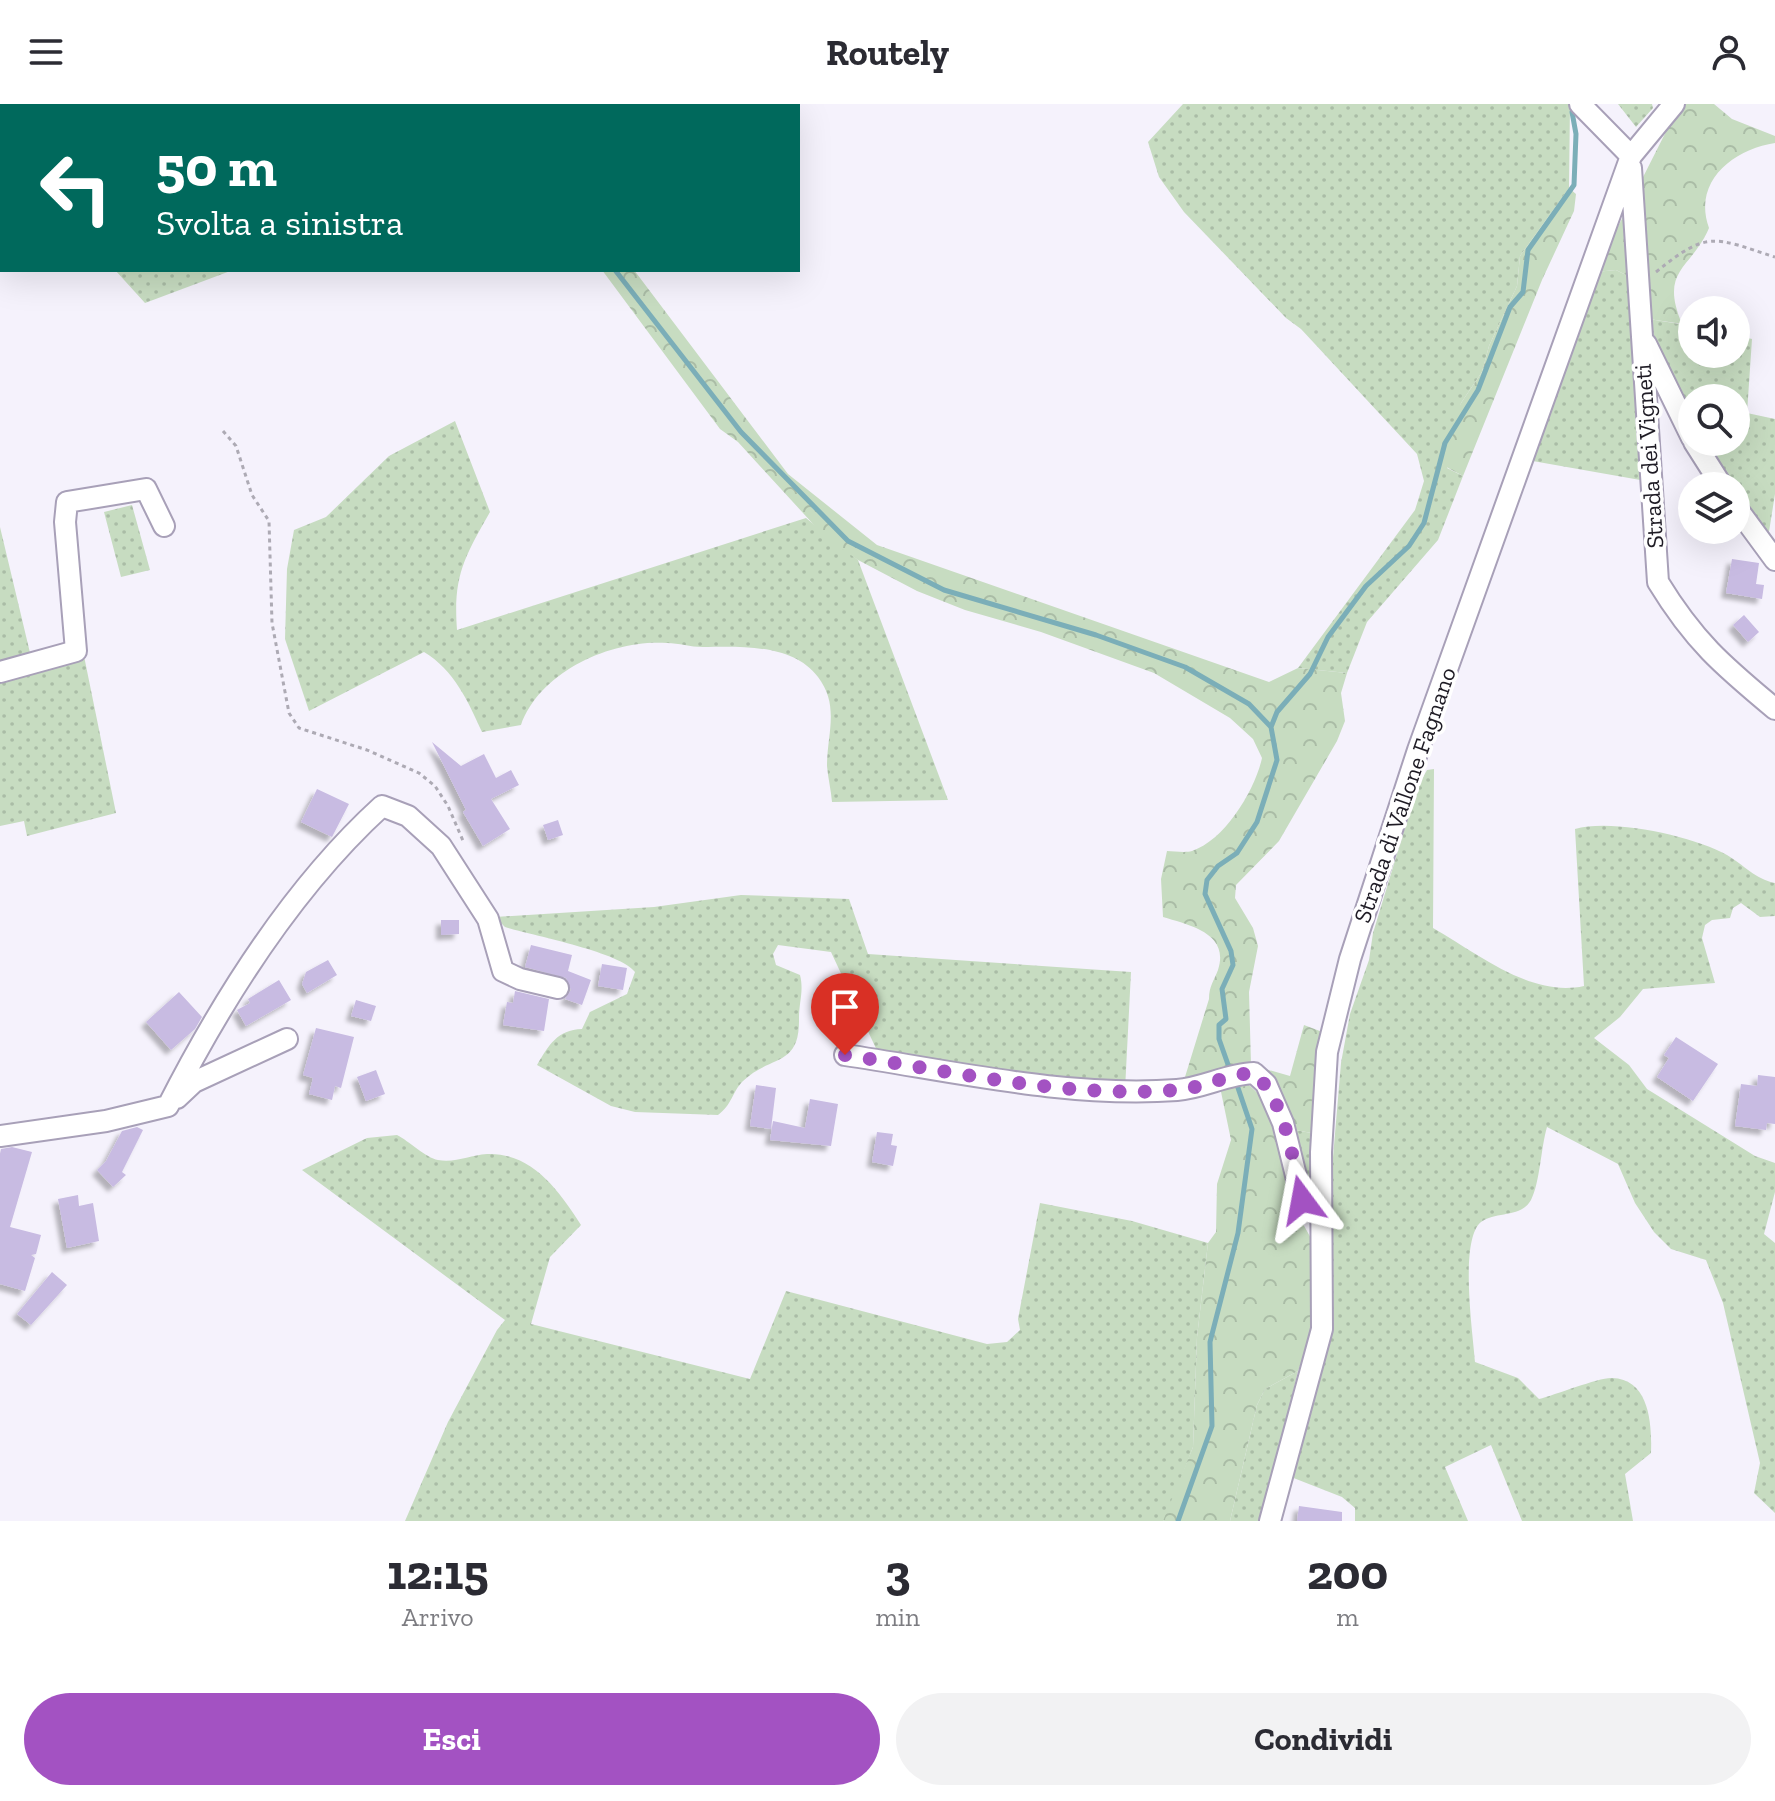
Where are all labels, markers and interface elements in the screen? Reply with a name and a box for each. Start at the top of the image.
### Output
icon: menu [24,30,68,74]
icon: person [1707,30,1751,74]
text: Routely [826,31,949,74]
text: 50 m [156,133,277,200]
icon: left [24,136,128,240]
text: Svolta a sinistra [156,201,403,244]
map controls [1678,296,1750,544]
button: sound [1678,296,1750,368]
street label: Strada dei Vigneti [1628,362,1669,549]
button: search [1678,384,1750,456]
button: layers [1678,472,1750,544]
street label: Strada di Vallone Fagnano [1347,663,1462,927]
pin [811,973,879,1055]
icon: arrive [823,985,867,1029]
position arrow [1260,1158,1344,1242]
text: 12:15 [387,1544,488,1601]
text: 3 [885,1544,911,1601]
text: 200 [1307,1544,1388,1601]
text: Arrivo [402,1601,474,1633]
text: min [875,1601,920,1633]
text: m [1336,1601,1359,1633]
button: Esci [24,1693,880,1785]
button: Condividi [896,1693,1751,1785]

